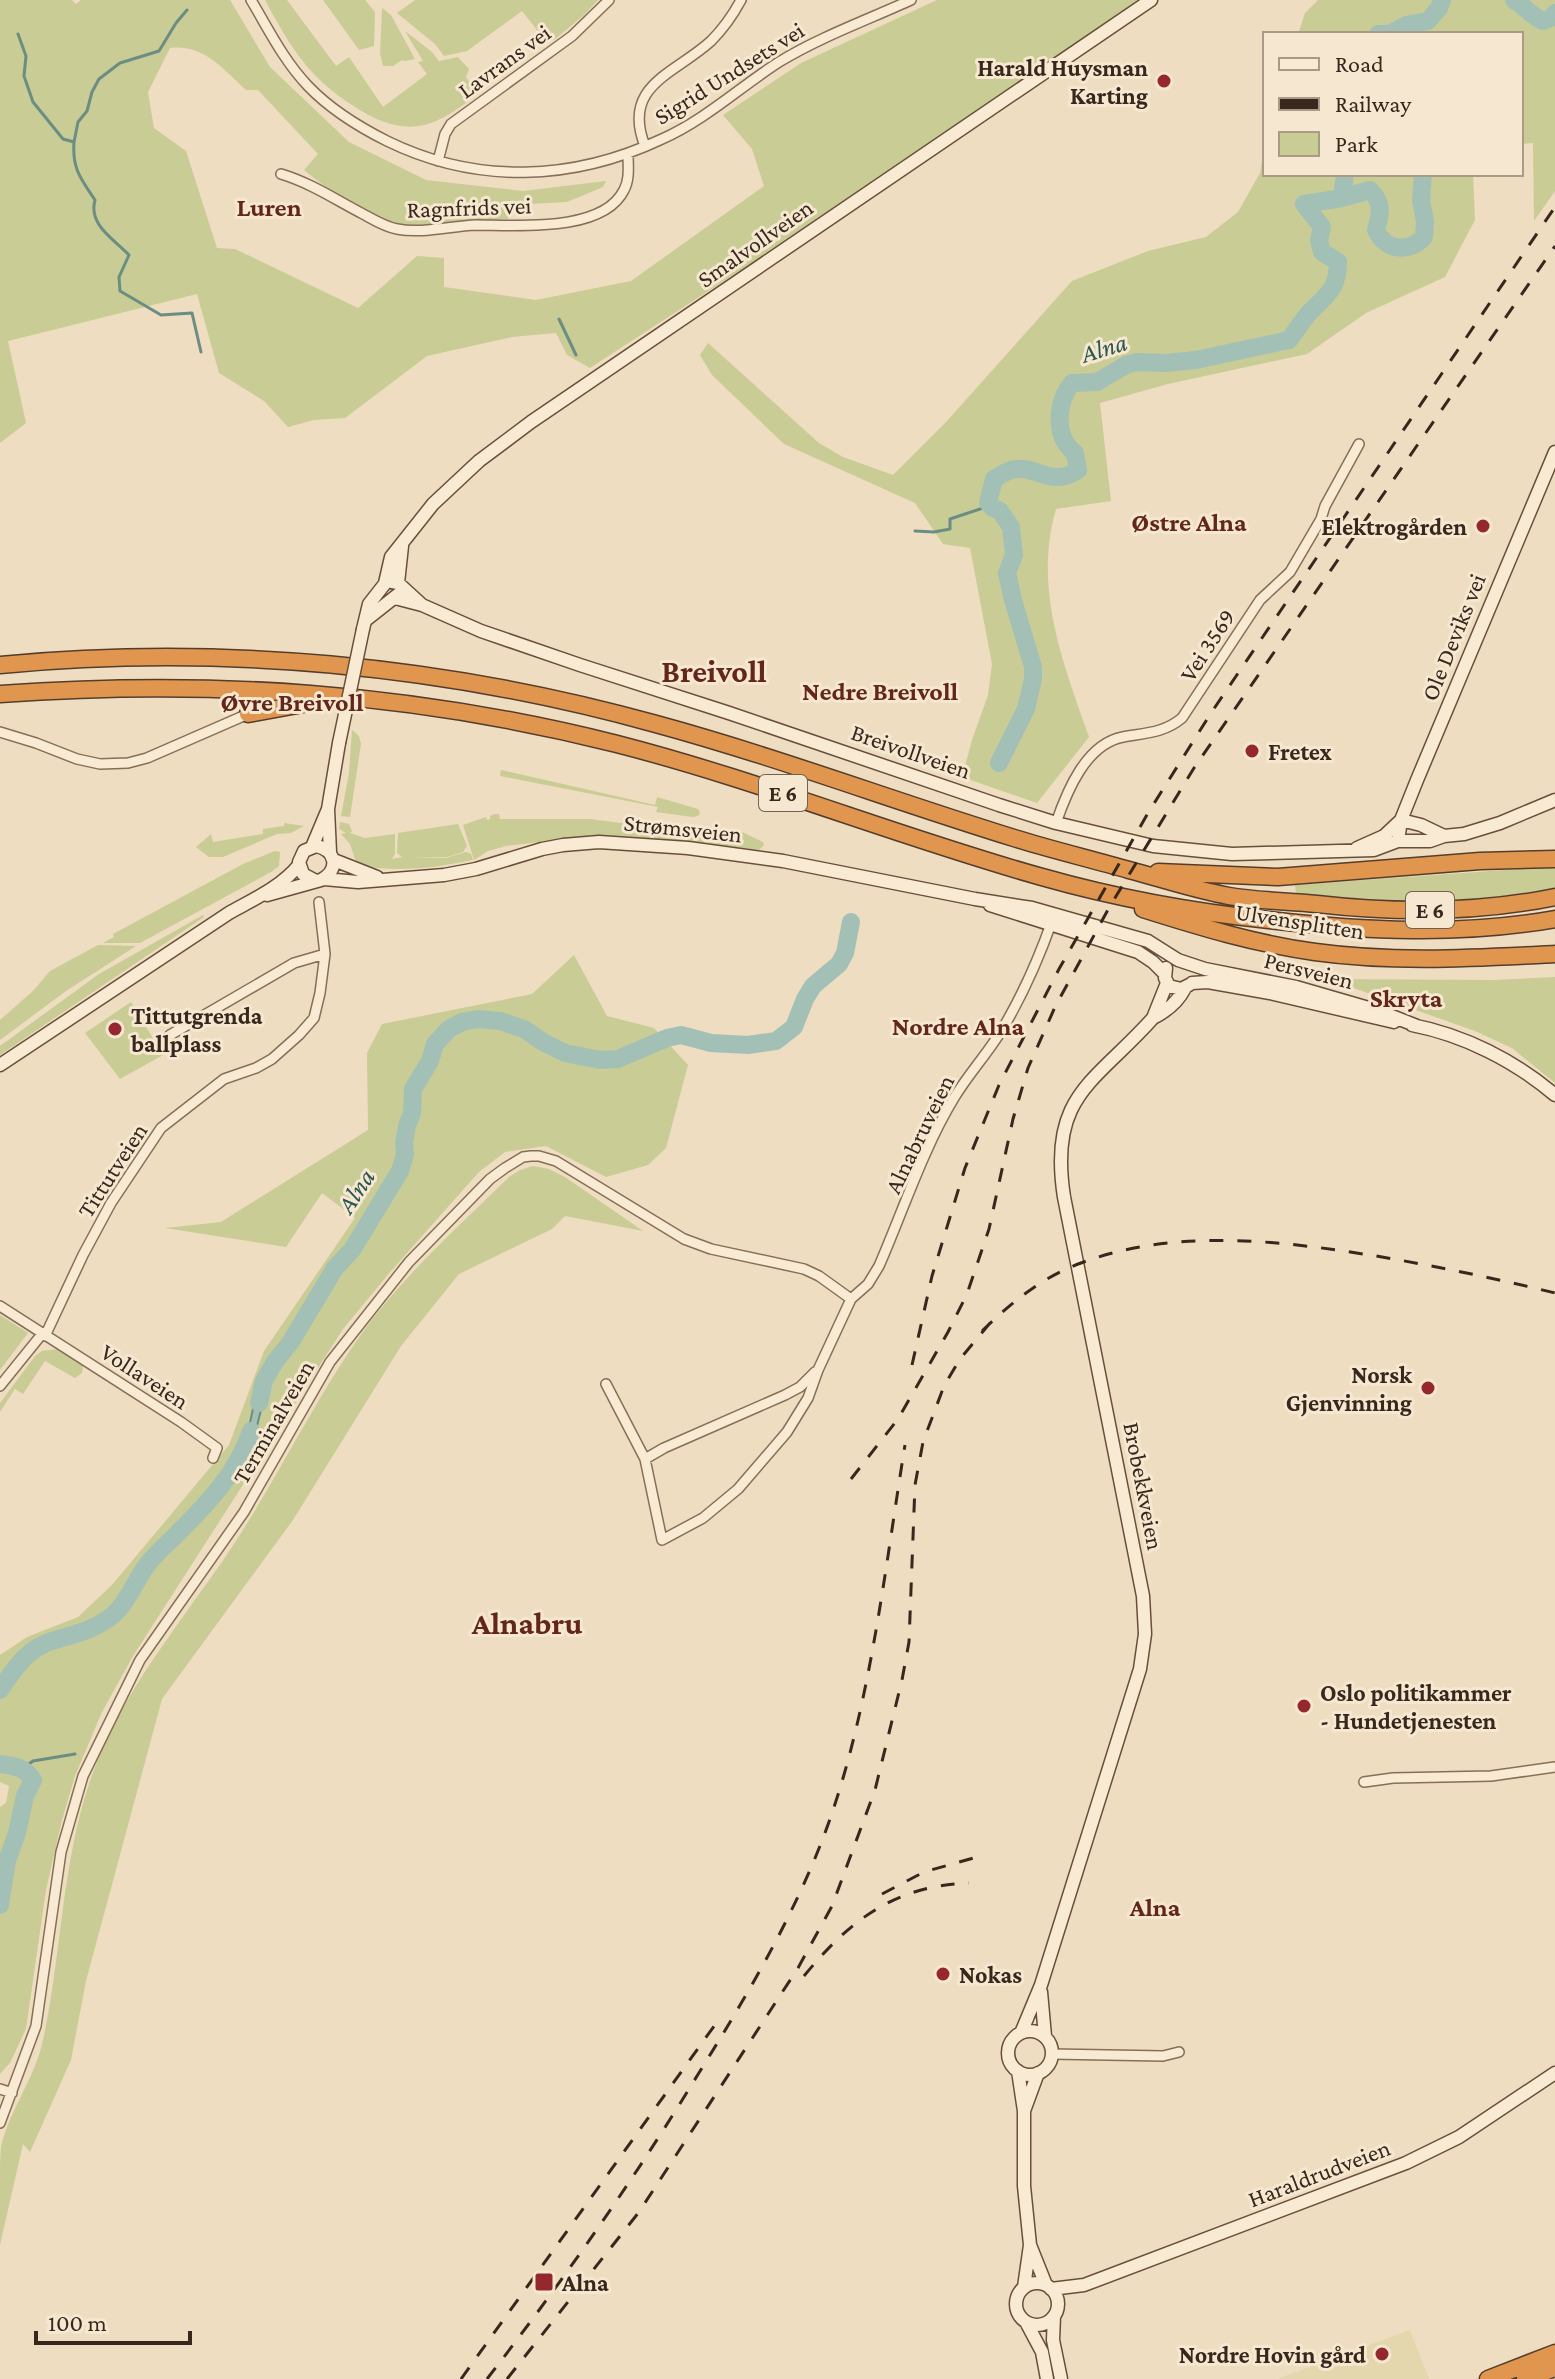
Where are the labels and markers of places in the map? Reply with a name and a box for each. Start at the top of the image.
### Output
place label: Harald Huysman Karting [977,54,1148,109]
marker: Harald Huysman Karting [1155,72,1173,90]
place label: Elektrogården [1321,513,1467,540]
marker: Elektrogården [1474,517,1492,535]
place label: Fretex [1268,738,1333,765]
marker: Fretex [1243,742,1261,760]
place label: Tittutgrenda ballplass [130,1002,263,1057]
marker: Tittutgrenda ballplass [106,1020,124,1038]
place label: Norsk Gjenvinning [1286,1361,1413,1417]
marker: Norsk Gjenvinning [1419,1379,1437,1397]
place label: Oslo politikammer - Hundetjenesten [1320,1679,1512,1735]
marker: Oslo politikammer - Hundetjenesten [1295,1697,1313,1715]
place label: Nokas [959,1961,1022,1988]
marker: Nokas [934,1965,952,1983]
place label: Alna [561,2269,609,2296]
marker: Alna [533,2271,555,2293]
place label: Nordre Hovin gård [1179,2341,1366,2368]
marker: Nordre Hovin gård [1373,2345,1391,2363]

